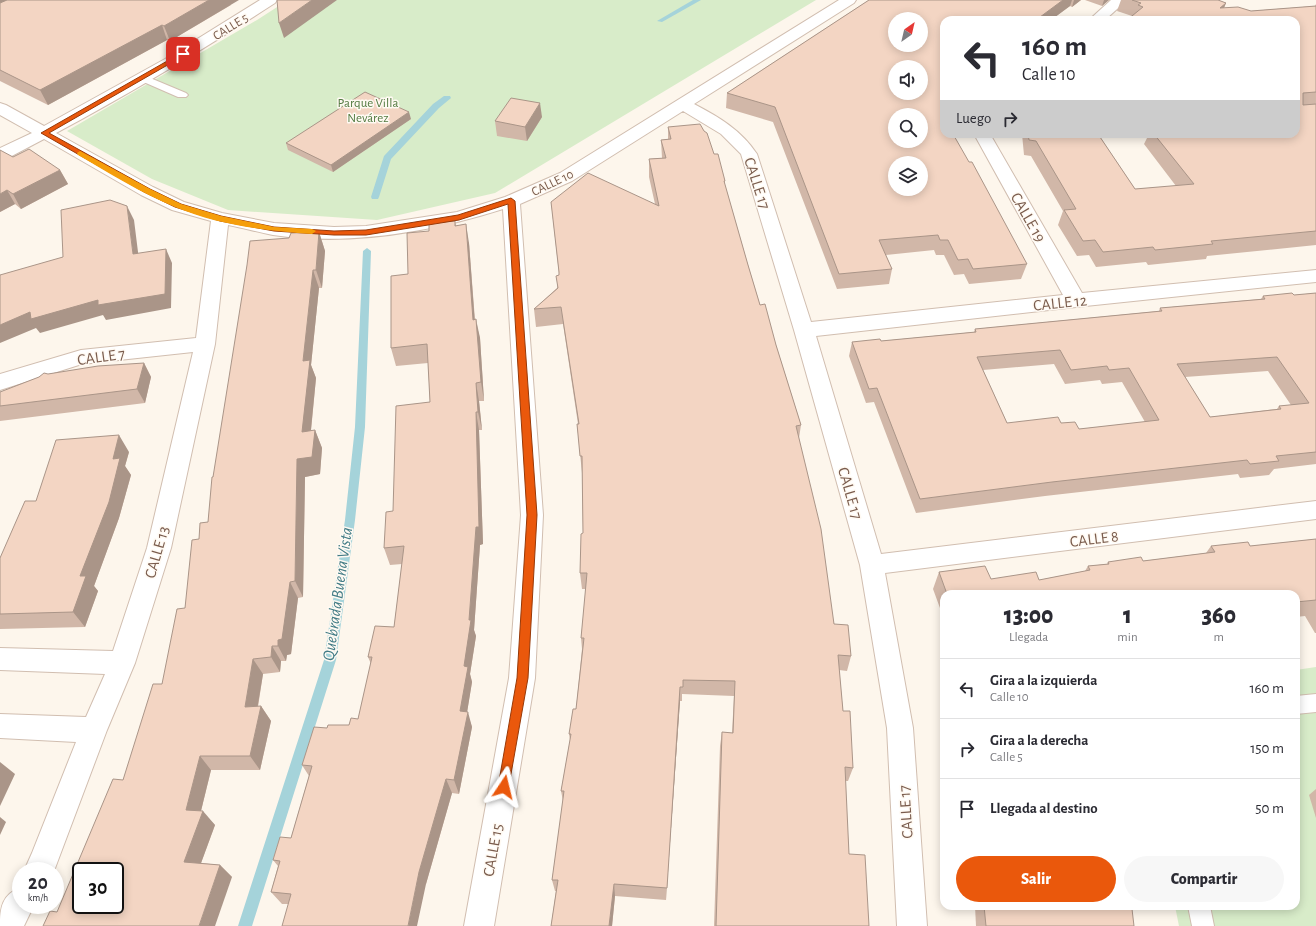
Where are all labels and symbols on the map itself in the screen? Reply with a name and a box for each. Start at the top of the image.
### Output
street label: CALLE 5 [211,11,251,43]
north arrow [888,12,928,52]
pin [166,37,200,71]
park label: Parque Villa Nevárez [338,97,398,125]
street label: CALLE 17 [741,155,773,211]
street label: CALLE 10 [530,168,576,199]
street label: CALLE 19 [1008,190,1049,245]
street label: CALLE 12 [1032,292,1088,314]
street label: CALLE 7 [76,346,126,368]
street label: CALLE 17 [835,465,865,521]
street label: CALLE 13 [142,524,172,580]
water label: Quebrada Buena Vista [320,526,356,662]
street label: CALLE 8 [1069,528,1119,550]
position arrow [483,766,525,808]
street label: CALLE 17 [896,784,916,839]
street label: CALLE 15 [480,822,506,878]
speed limit sign: 30 [72,862,124,914]

